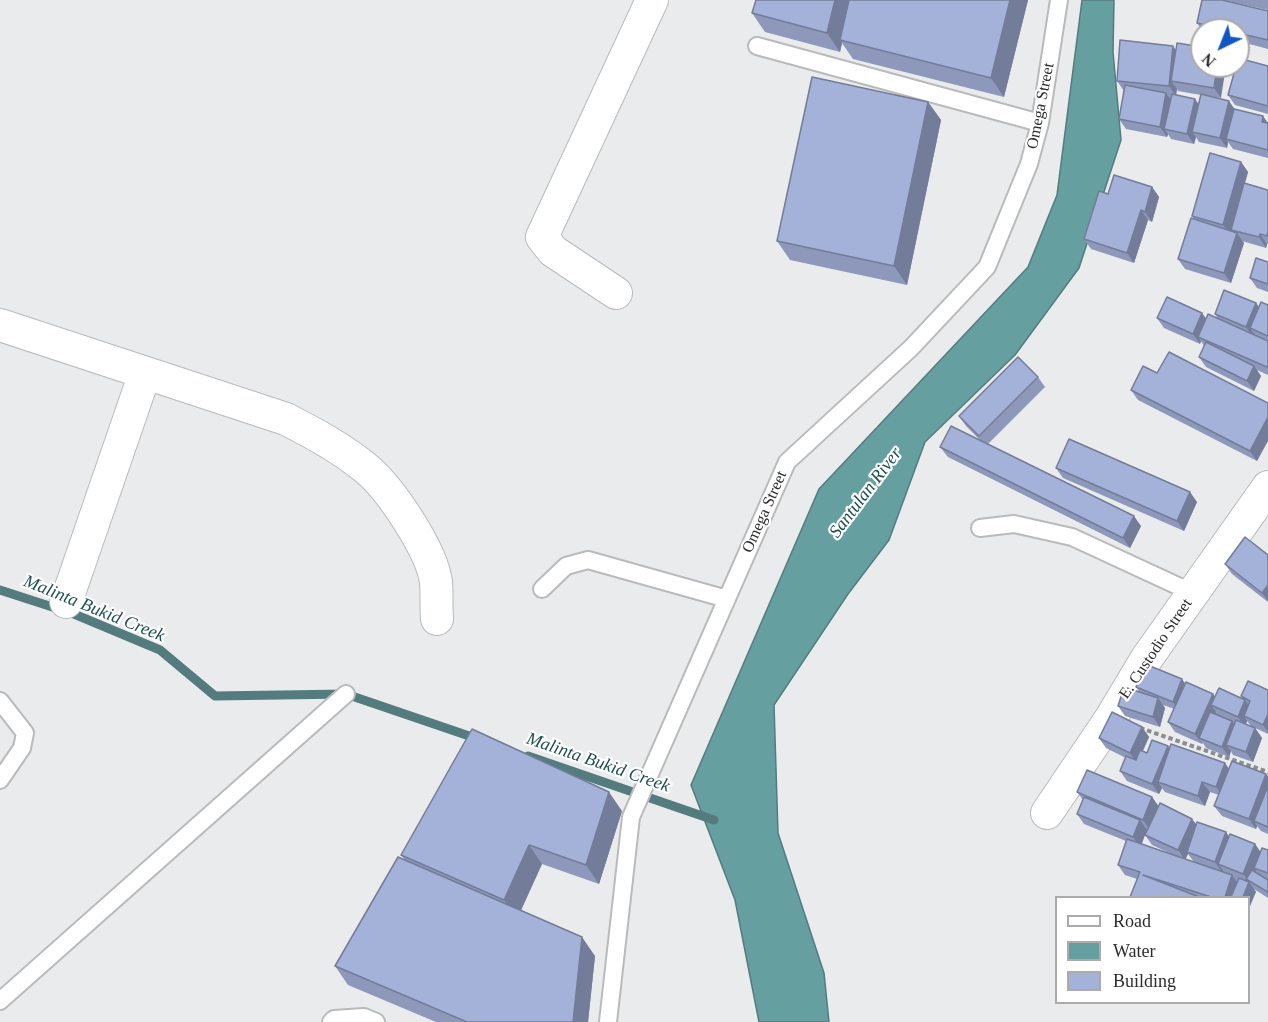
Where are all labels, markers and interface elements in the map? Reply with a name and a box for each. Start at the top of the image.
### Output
north arrow [1190,18,1250,78]
text: N [1199,50,1219,70]
street label: Omega Street [1023,61,1059,151]
water label: Santulan River [825,444,907,542]
street label: Omega Street [738,468,792,556]
water label: Malinta Bukid Creek [20,571,168,647]
street label: E. Custodio Street [1115,595,1197,703]
water label: Malinta Bukid Creek [523,728,673,798]
legend [1055,896,1250,1004]
text: Road [1113,911,1151,931]
text: Water [1113,941,1156,961]
text: Building [1113,971,1176,991]

